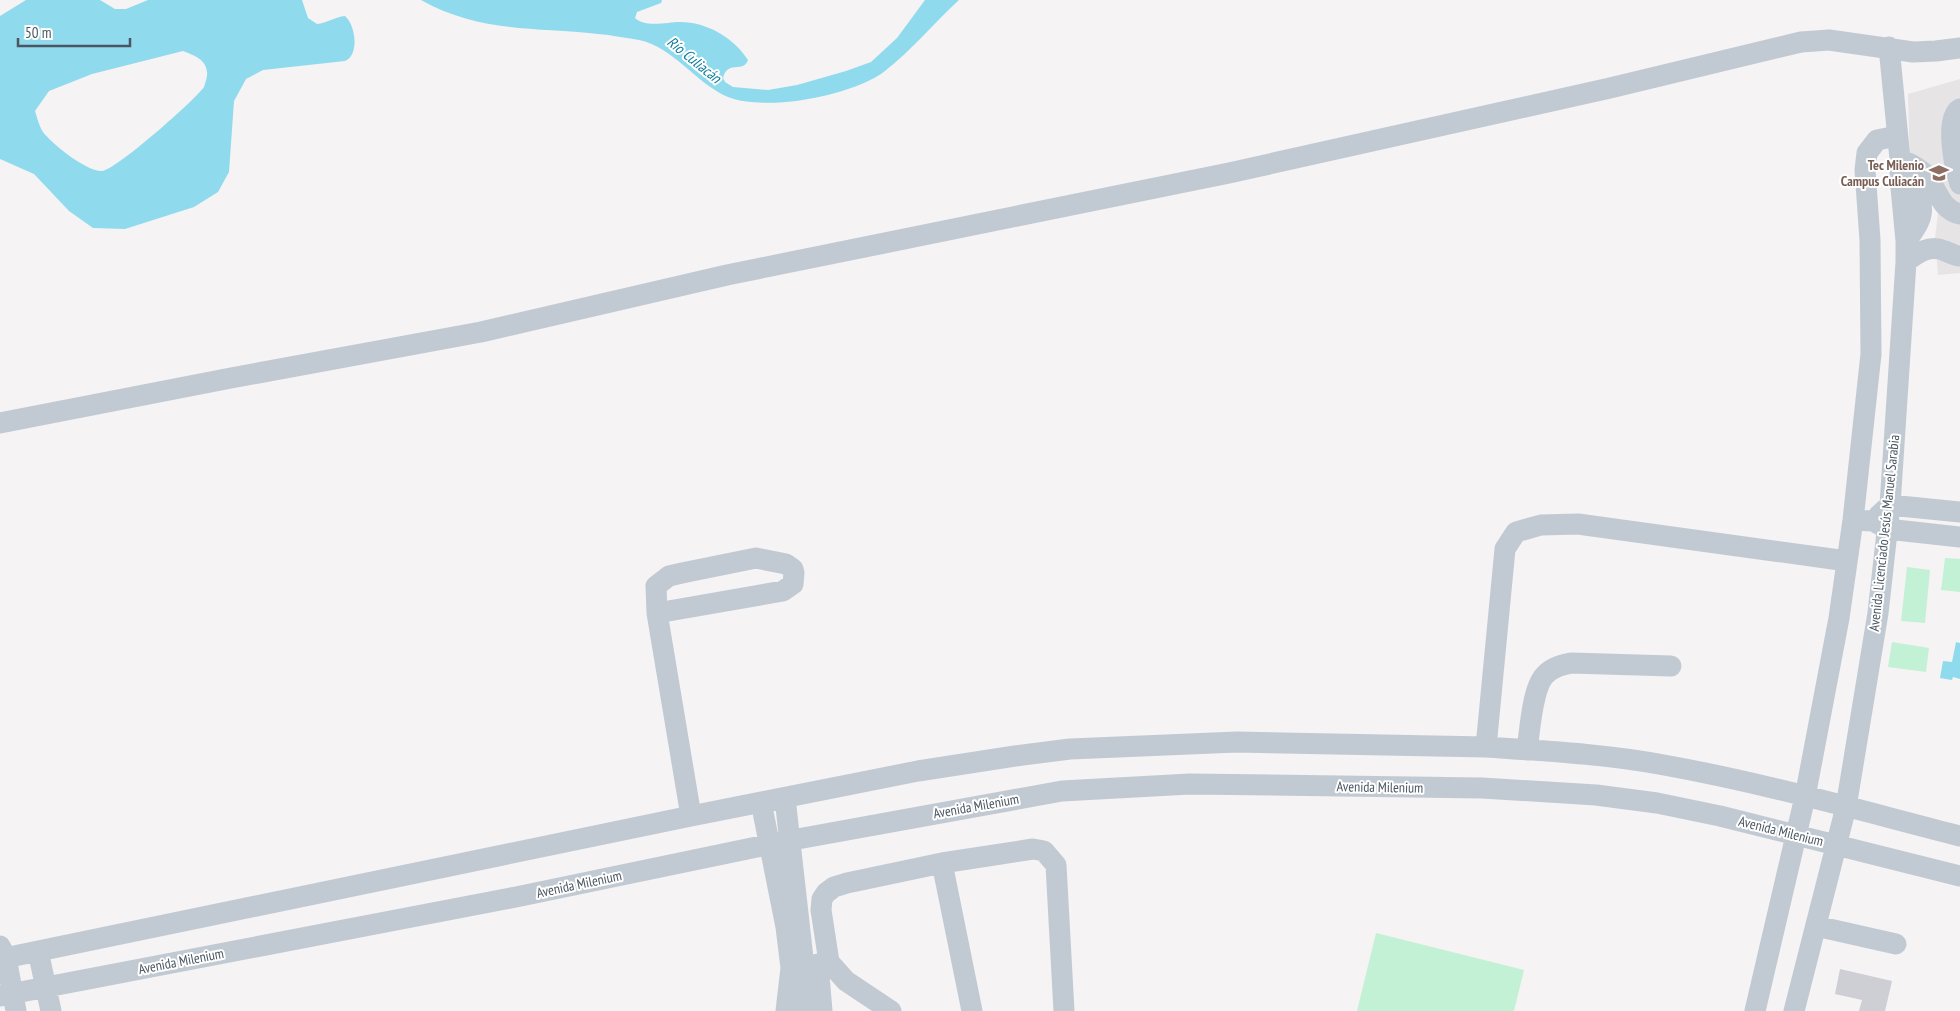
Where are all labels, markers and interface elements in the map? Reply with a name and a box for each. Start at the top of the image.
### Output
scale bar [18,15,130,47]
text: 50 m [25,23,51,42]
water label: Río Culiacán [663,32,726,88]
place label: Tec Milenio Campus Culiacán [1841,156,1924,190]
school or university icon: Tec Milenio Campus Culiacán [1928,162,1950,184]
street label: Avenida Licenciado Jesús Manuel Sarabia [1865,434,1903,632]
street label: Avenida Milenium [1337,777,1423,797]
street label: Avenida Milenium [932,790,1020,822]
street label: Avenida Milenium [1737,812,1825,850]
street label: Avenida Milenium [535,866,623,902]
street label: Avenida Milenium [137,944,225,978]

